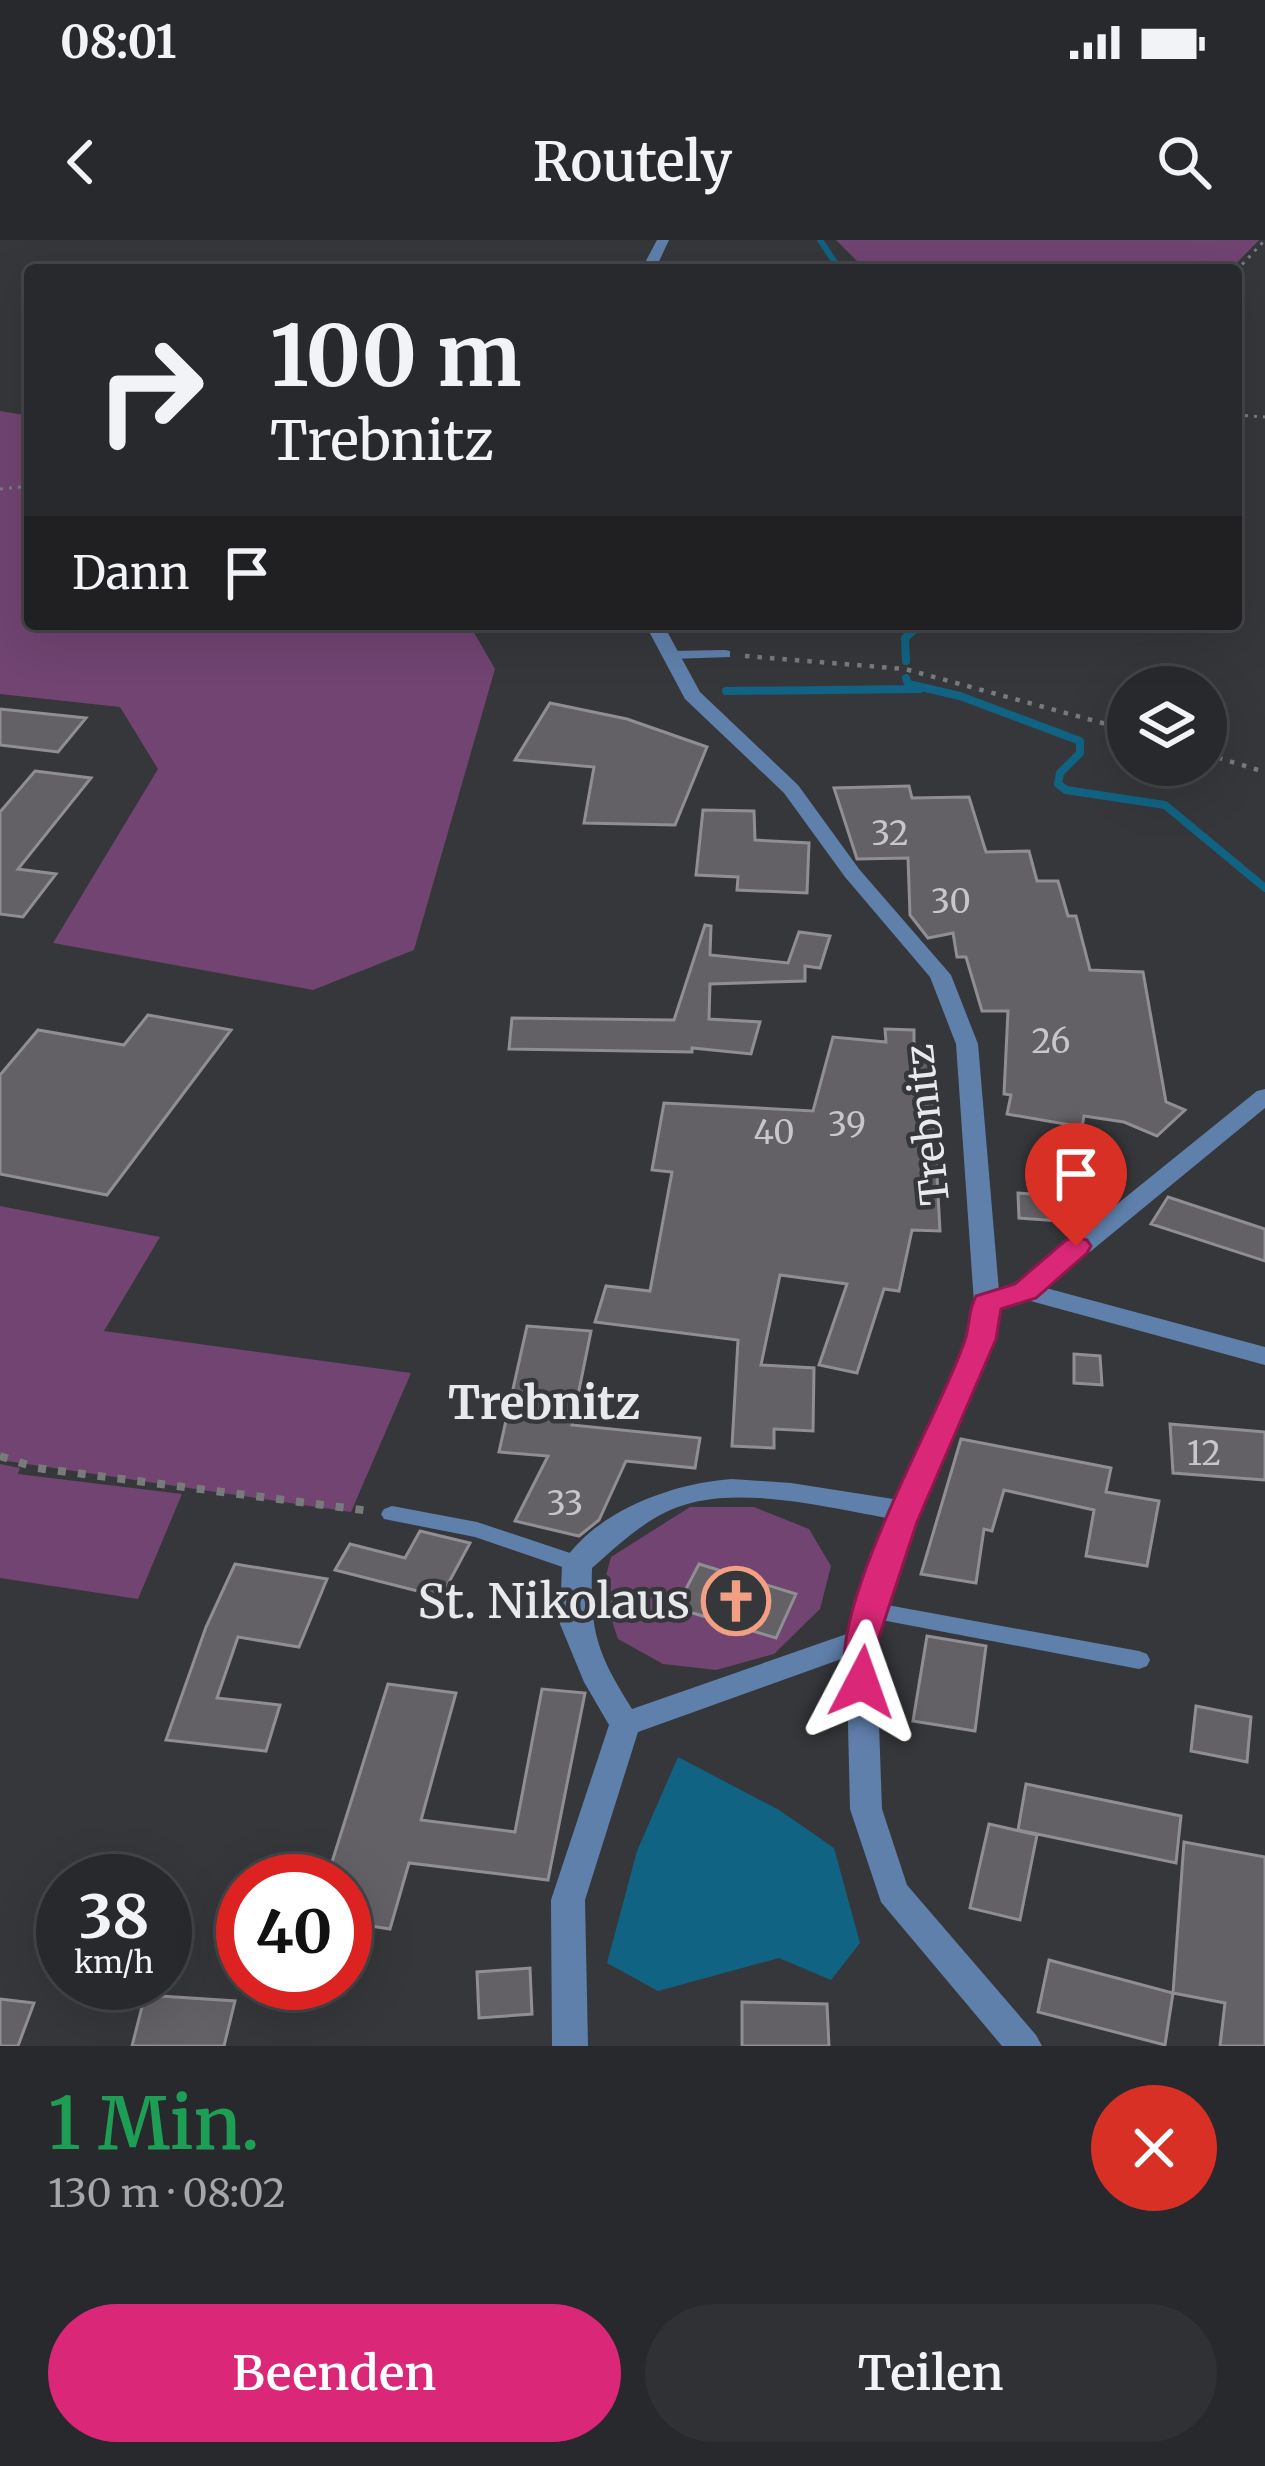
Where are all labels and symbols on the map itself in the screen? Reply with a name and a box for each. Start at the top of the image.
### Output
house number: 32 [871,813,909,854]
house number: 30 [931,881,971,922]
house number: 26 [1032,1021,1070,1062]
street label: Trebnitz [895,1042,960,1208]
house number: 39 [828,1104,866,1145]
house number: 40 [753,1112,795,1153]
pin [1025,1123,1127,1246]
district label: Trebnitz [448,1375,640,1431]
house number: 12 [1187,1433,1221,1474]
house number: 33 [547,1483,583,1524]
church icon: St. Nikolaus [701,1566,771,1636]
place label: St. Nikolaus [417,1571,690,1631]
position arrow [799,1619,925,1745]
speed limit sign: 40 [216,1854,372,2010]

